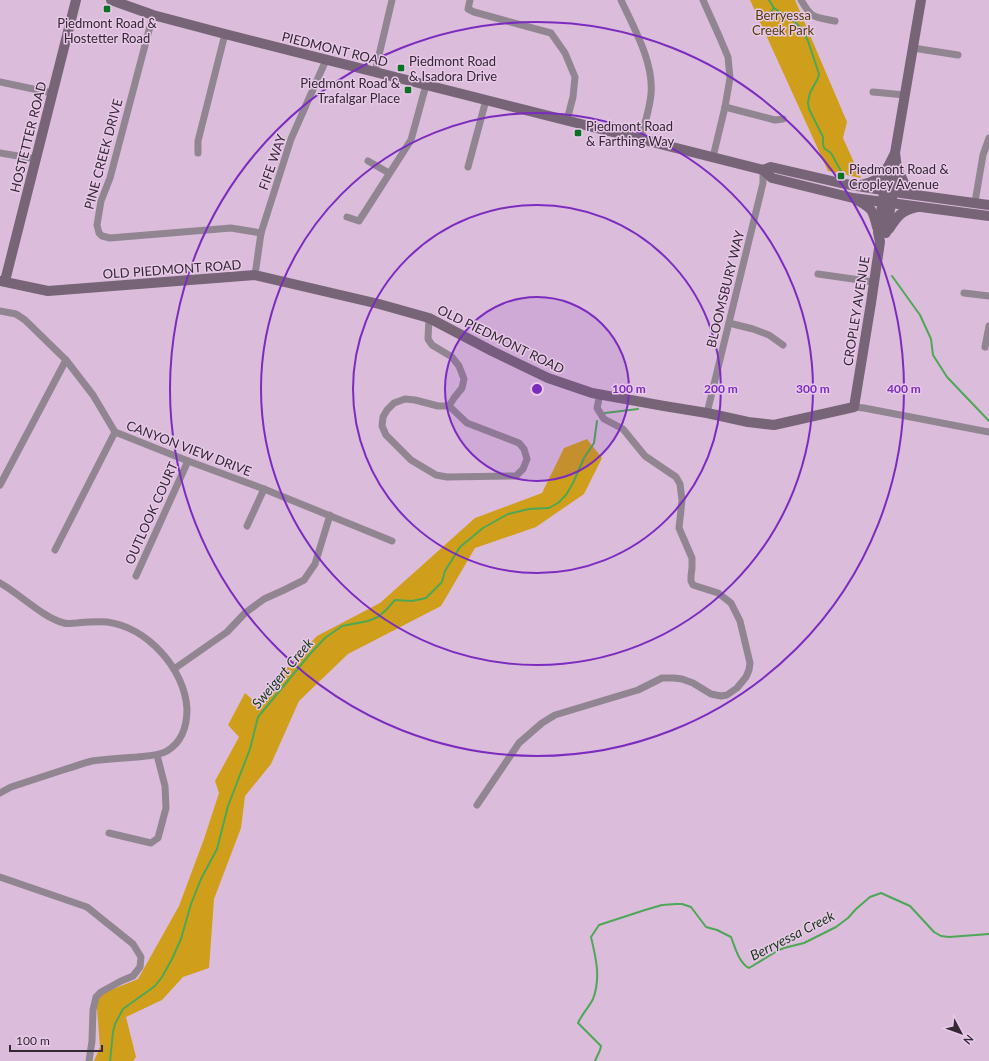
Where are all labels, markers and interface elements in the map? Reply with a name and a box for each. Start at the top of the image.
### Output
marker: Piedmont Road & Hostetter Road [102,4,112,14]
park label: Berryessa Creek Park [752,7,814,38]
place label: Piedmont Road & Hostetter Road [57,15,158,46]
street label: PIEDMONT ROAD [280,28,390,70]
place label: Piedmont Road & Isadora Drive [409,53,497,84]
marker: Piedmont Road & Isadora Drive [396,63,406,73]
place label: Piedmont Road & Trafalgar Place [300,75,401,106]
street label: HOSTETTER ROAD [6,80,50,194]
marker: Piedmont Road & Trafalgar Place [403,85,413,95]
street label: PINE CREEK DRIVE [81,97,125,211]
place label: Piedmont Road & Farthing Way [586,118,674,149]
marker: Piedmont Road & Farthing Way [573,128,583,138]
street label: FIFE WAY [255,131,289,192]
place label: Piedmont Road & Cropley Avenue [849,161,949,192]
marker: Piedmont Road & Cropley Avenue [836,171,846,181]
street label: BLOOMSBURY WAY [703,228,747,349]
street label: CROPLEY AVENUE [839,255,873,367]
street label: OLD PIEDMONT ROAD [102,256,242,282]
street label: OLD PIEDMONT ROAD [435,301,567,377]
text: 100 m [612,381,646,396]
text: 200 m [704,381,738,396]
text: 300 m [796,381,830,396]
text: 400 m [887,381,921,396]
centre of rings [530,382,544,396]
street label: CANYON VIEW DRIVE [124,417,254,479]
street label: OUTLOOK COURT [121,459,181,567]
water label: Sweigert Creek [248,634,316,712]
water label: Berryessa Creek [747,906,837,964]
north arrow [941,1013,981,1053]
scale bar [10,1027,102,1053]
text: N [961,1032,977,1047]
text: 100 m [16,1033,50,1048]

